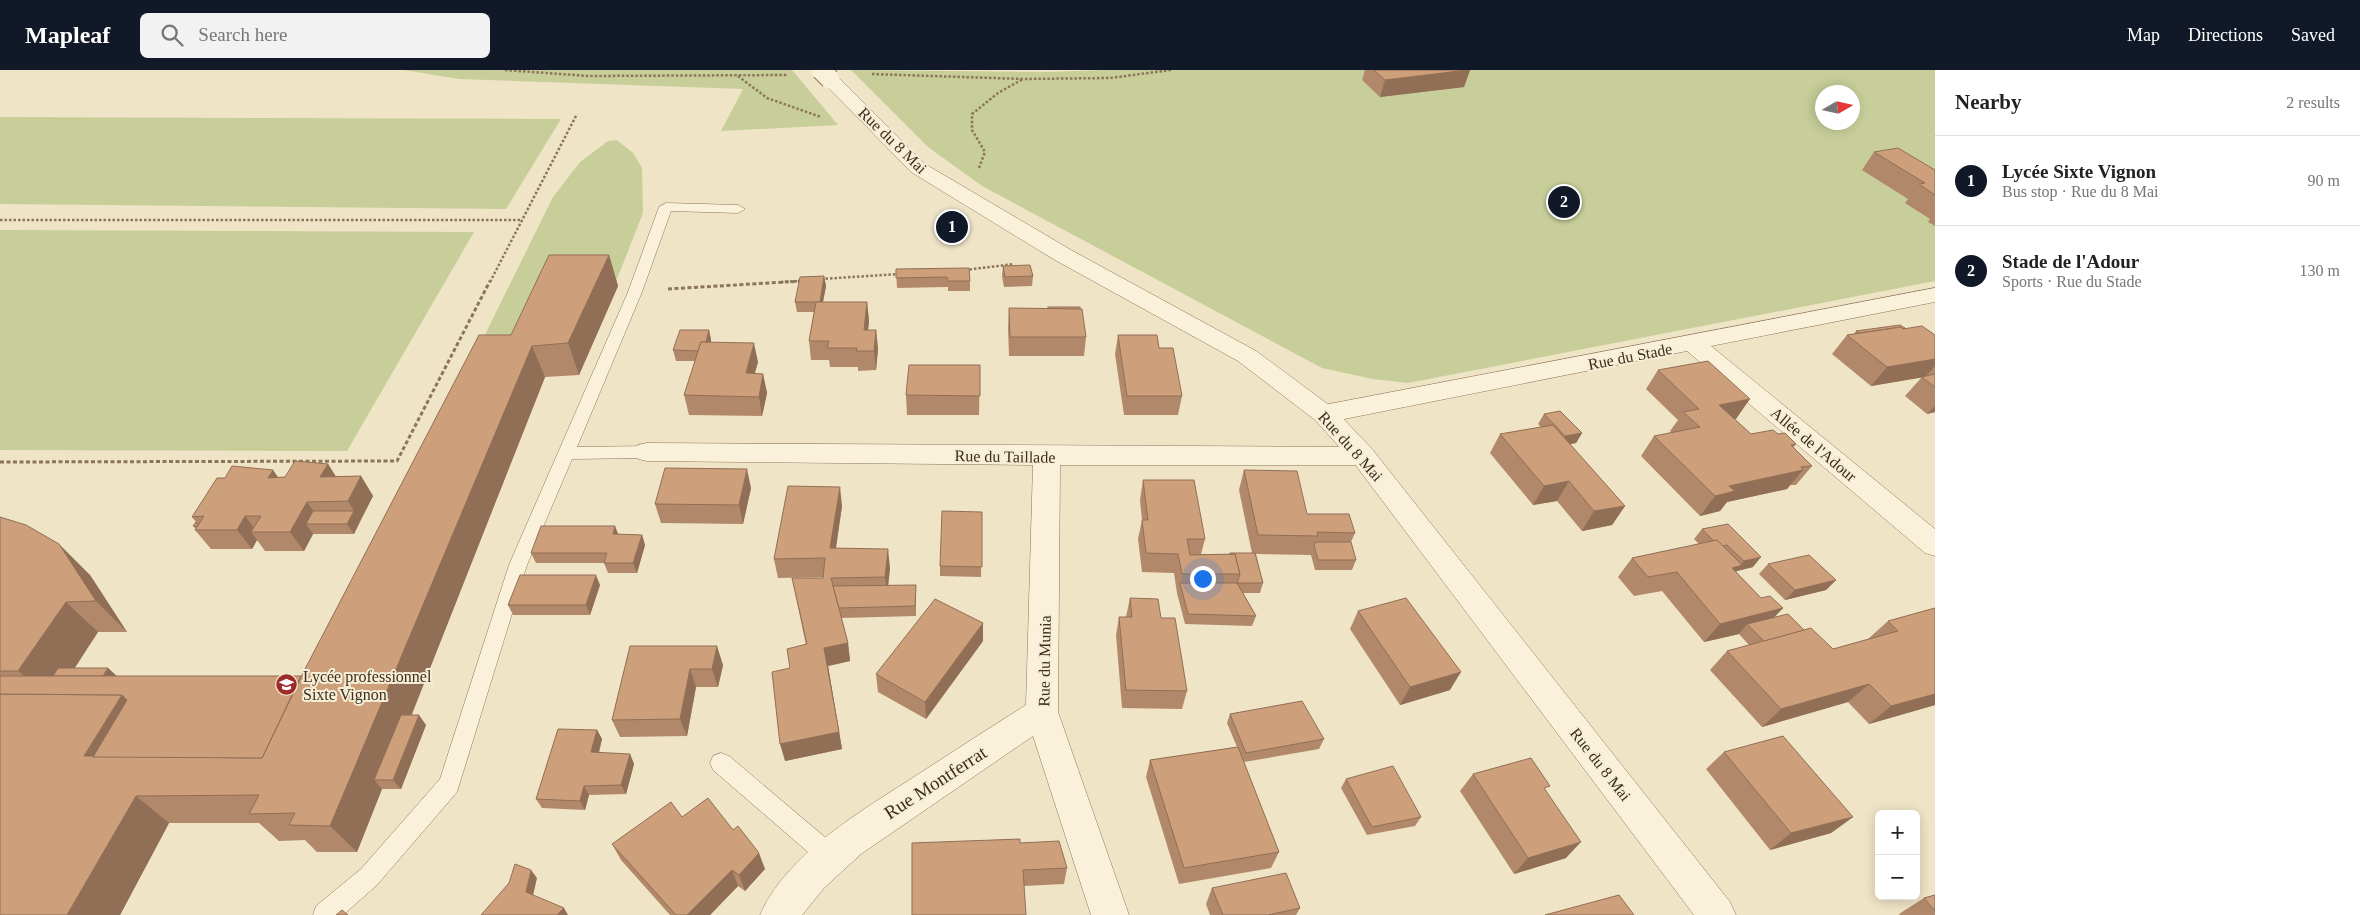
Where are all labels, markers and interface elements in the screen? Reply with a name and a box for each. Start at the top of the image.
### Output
search box [140,13,490,58]
icon: search [158,21,186,49]
text: Mapleaf [25,22,110,48]
text: Search here [198,24,287,45]
text: Map [2127,25,2160,45]
text: Directions [2188,25,2263,45]
text: Saved [2291,25,2335,45]
north arrow [1815,85,1860,130]
text: Nearby [1955,90,2022,114]
text: 2 results [2286,94,2340,111]
street label: Rue du 8 Mai [855,104,930,177]
text: Lycée Sixte Vignon [2002,161,2156,182]
text: 1 [1967,172,1975,189]
text: 90 m [2308,172,2340,189]
pin: 2 [1548,183,1580,221]
text: Bus stop · Rue du 8 Mai [2002,183,2158,200]
pin: 1 [936,208,968,246]
text: Stade de l'Adour [2002,251,2139,272]
text: 2 [1967,262,1975,279]
text: 130 m [2300,262,2340,279]
text: Sports · Rue du Stade [2002,273,2142,290]
street label: Rue du Stade [1587,340,1674,373]
street label: Allée de l'Adour [1768,404,1860,485]
street label: Rue du 8 Mai [1315,408,1387,485]
street label: Rue du Taillade [954,447,1056,466]
your location [1190,566,1216,592]
street label: Rue du Munia [1035,615,1054,707]
place label: Lycée professionnel Sixte Vignon [303,668,432,704]
school or university icon: Lycée professionnel Sixte Vignon [275,673,299,697]
street label: Rue du 8 Mai [1567,725,1635,804]
street label: Rue Montferrat [880,741,991,823]
map controls [1875,810,1920,900]
button: + [1875,810,1920,855]
button: − [1875,855,1920,900]

